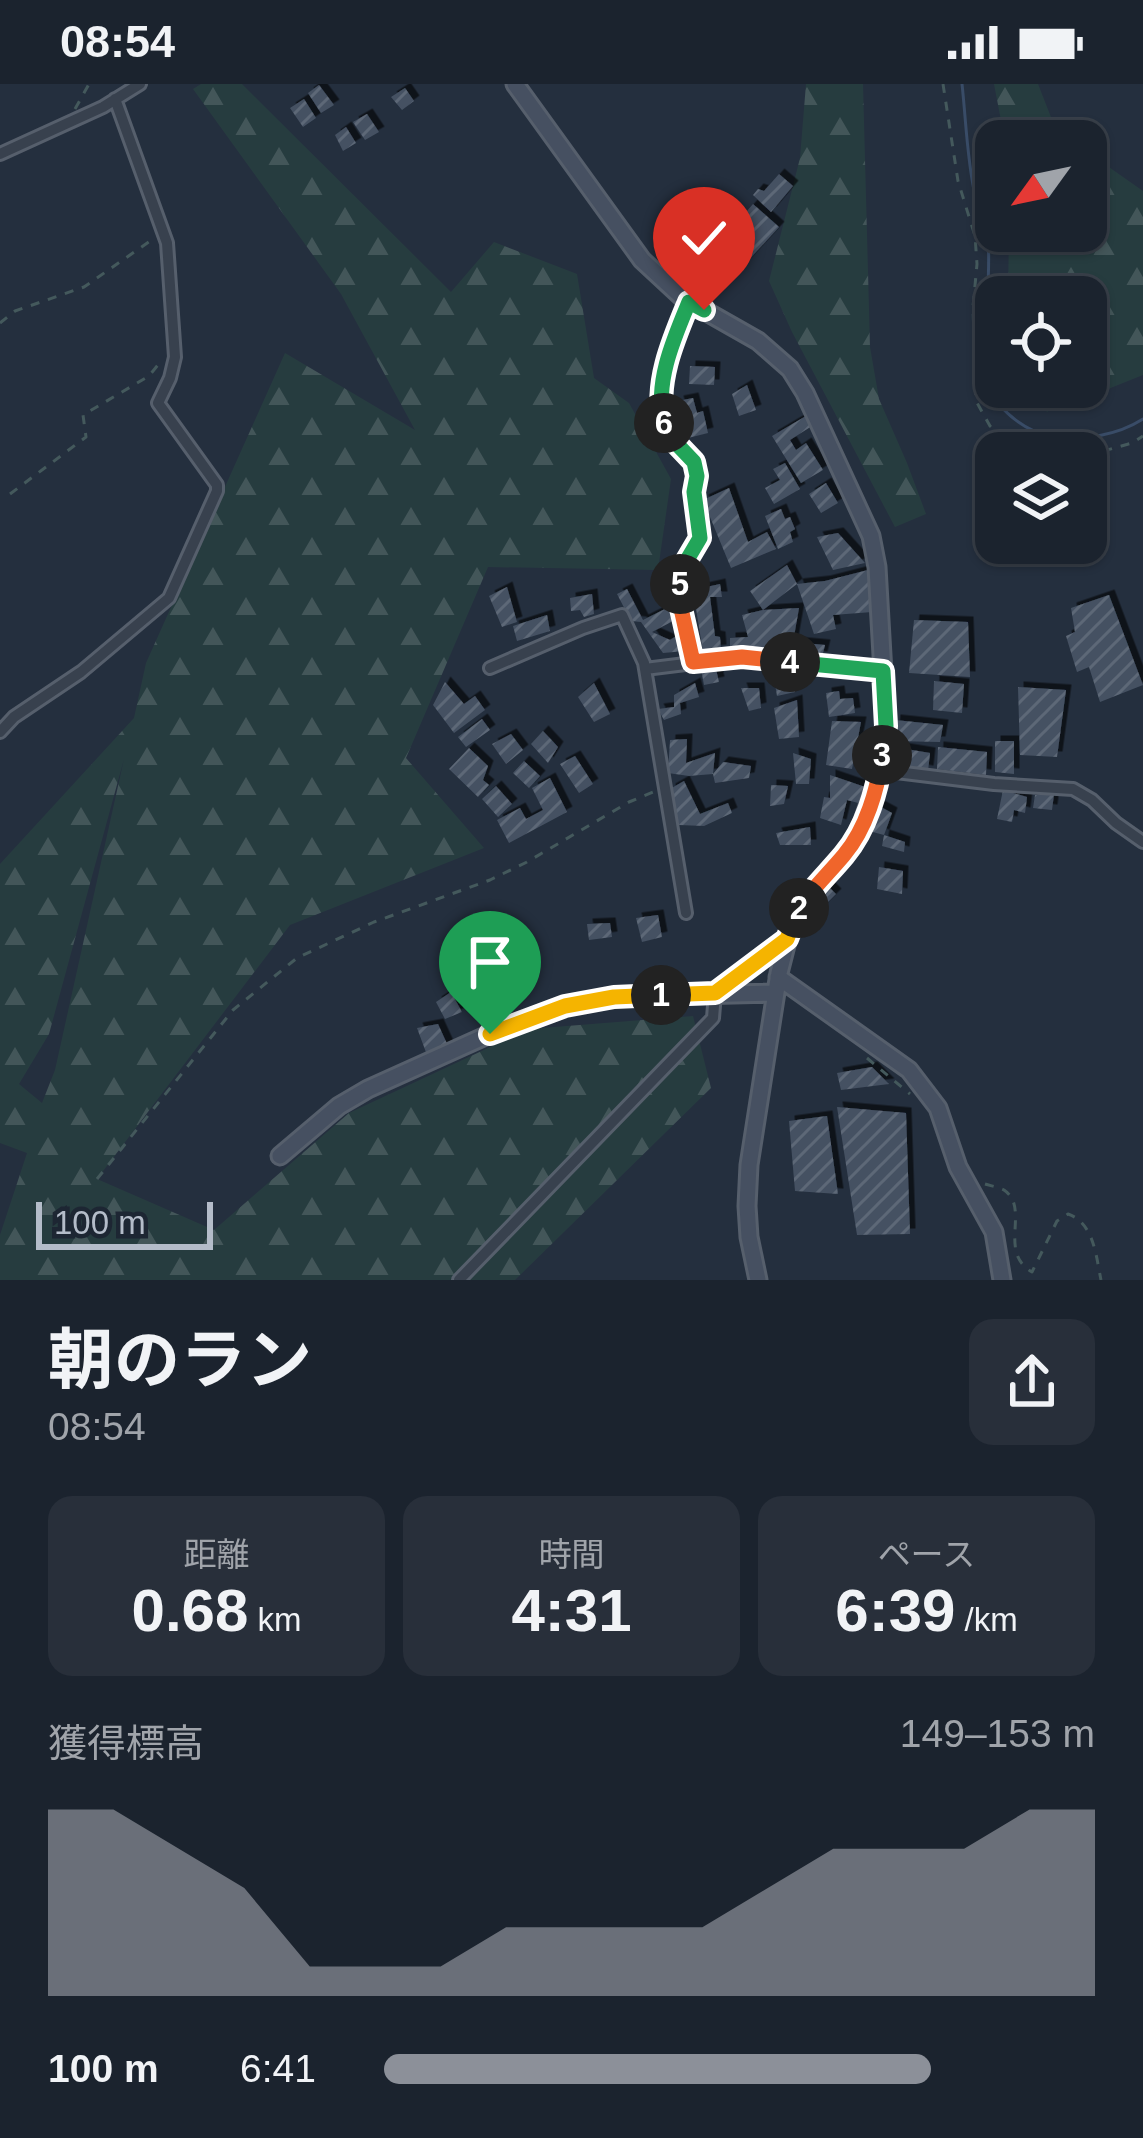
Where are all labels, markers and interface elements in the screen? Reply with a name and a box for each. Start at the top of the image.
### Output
text: 08:54 [60,16,175,67]
north arrow [975,120,1107,252]
map controls [975,120,1107,564]
pin [653,187,755,310]
icon: check [671,205,737,271]
button: locate [975,276,1107,408]
pin: 6 [634,393,694,453]
text: 6 [655,404,673,441]
button: layers [975,432,1107,564]
pin: 5 [650,554,710,614]
text: 5 [671,565,689,602]
pin: 4 [760,632,820,692]
text: 4 [781,643,799,680]
pin: 3 [852,725,912,785]
text: 3 [873,736,891,773]
pin: 2 [769,878,829,938]
text: 2 [790,889,808,926]
pin [439,911,541,1034]
icon: arrive [457,929,523,995]
pin: 1 [631,965,691,1025]
text: 1 [652,976,670,1013]
scale bar [36,1196,213,1249]
text: 100 m [54,1204,146,1241]
button: share [969,1319,1095,1445]
text: 朝のラン [48,1323,312,1397]
text: 08:54 [48,1405,146,1448]
text: 距離 [184,1536,250,1573]
text: 時間 [539,1536,605,1573]
text: ペース [878,1536,975,1573]
text: 0.68 [132,1577,248,1644]
text: 4:31 [511,1577,632,1644]
text: 6:39 [835,1577,955,1644]
text: km [248,1601,301,1638]
text: /km [955,1601,1018,1638]
text: 149–153 m [900,1712,1095,1755]
text: 獲得標高 [48,1722,204,1765]
text: 100 m [48,2047,159,2090]
text: 6:41 [240,2047,316,2090]

